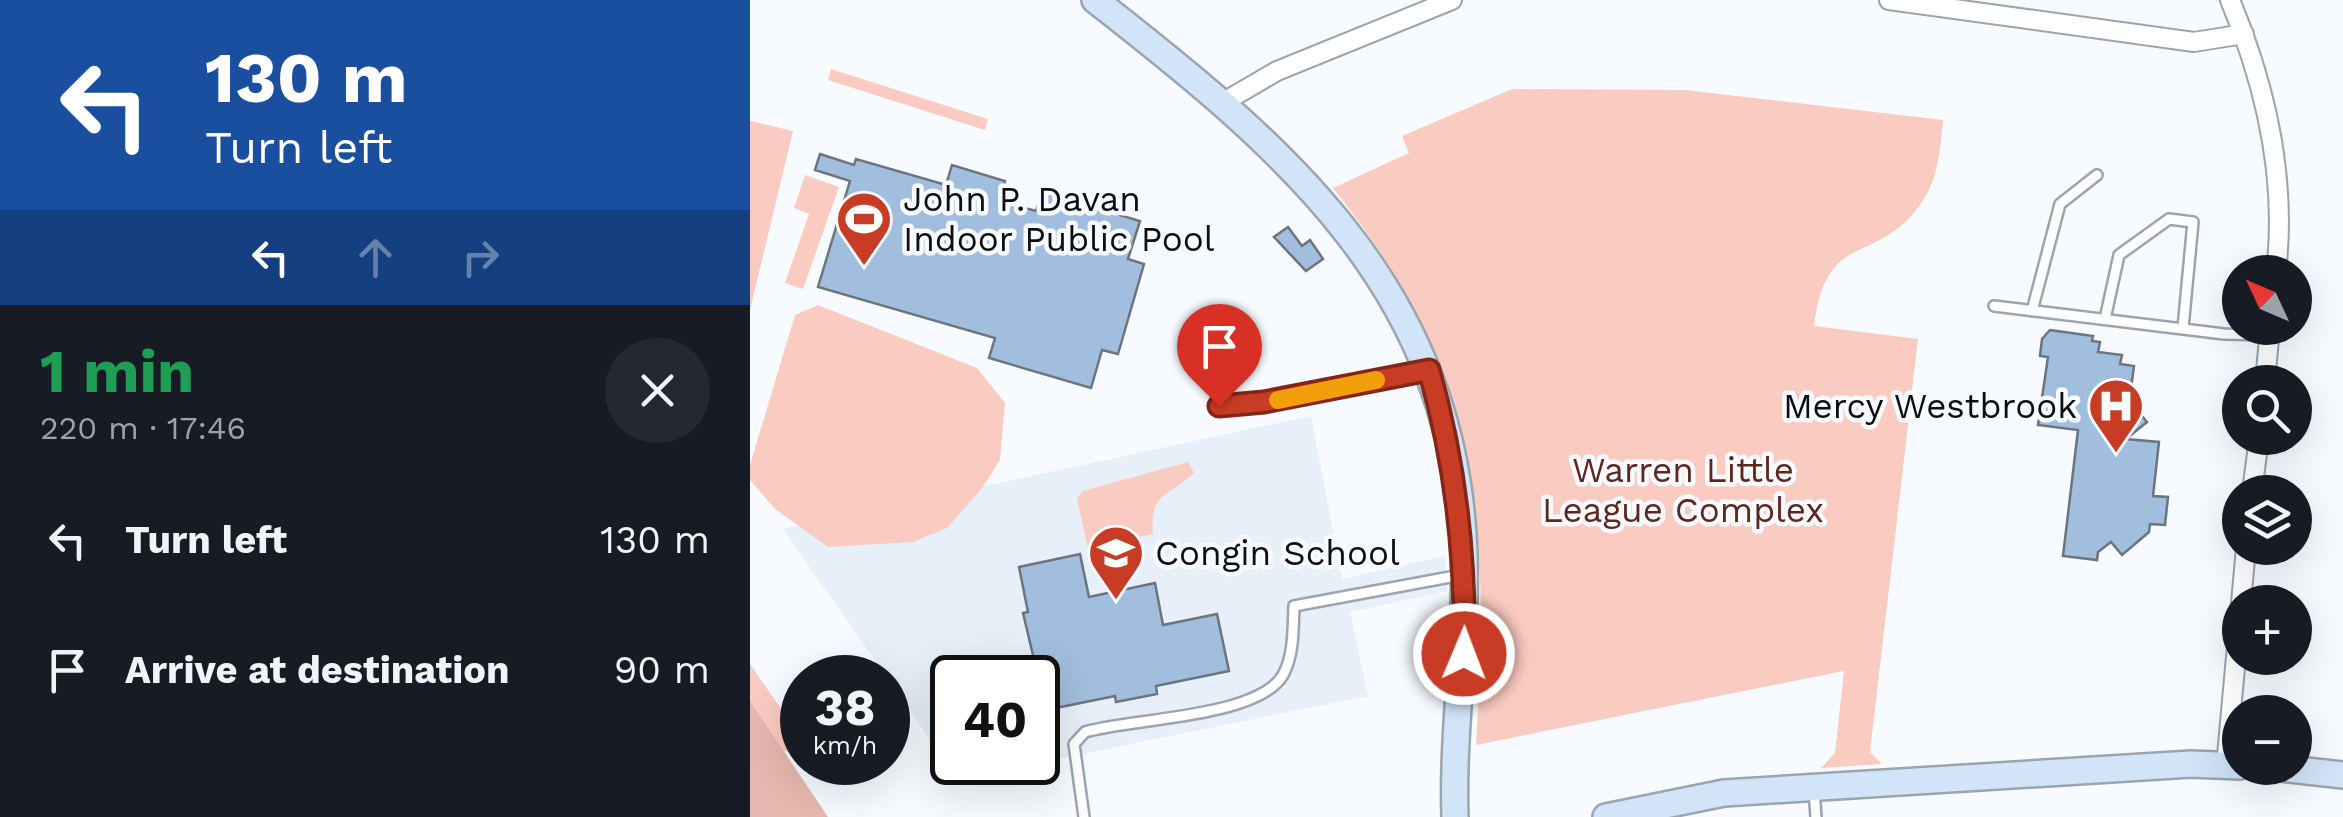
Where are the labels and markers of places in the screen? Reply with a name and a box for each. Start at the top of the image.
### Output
place label: John P. Davan Indoor Public Pool [903,178,1215,260]
sports icon: John P. Davan Indoor Public Pool [834,189,894,268]
pin [1177,304,1262,407]
hospital icon: Mercy Westbrook [2086,376,2146,455]
place label: Mercy Westbrook [1783,385,2077,427]
school or university icon: Congin School [1086,523,1146,602]
place label: Congin School [1155,532,1400,574]

